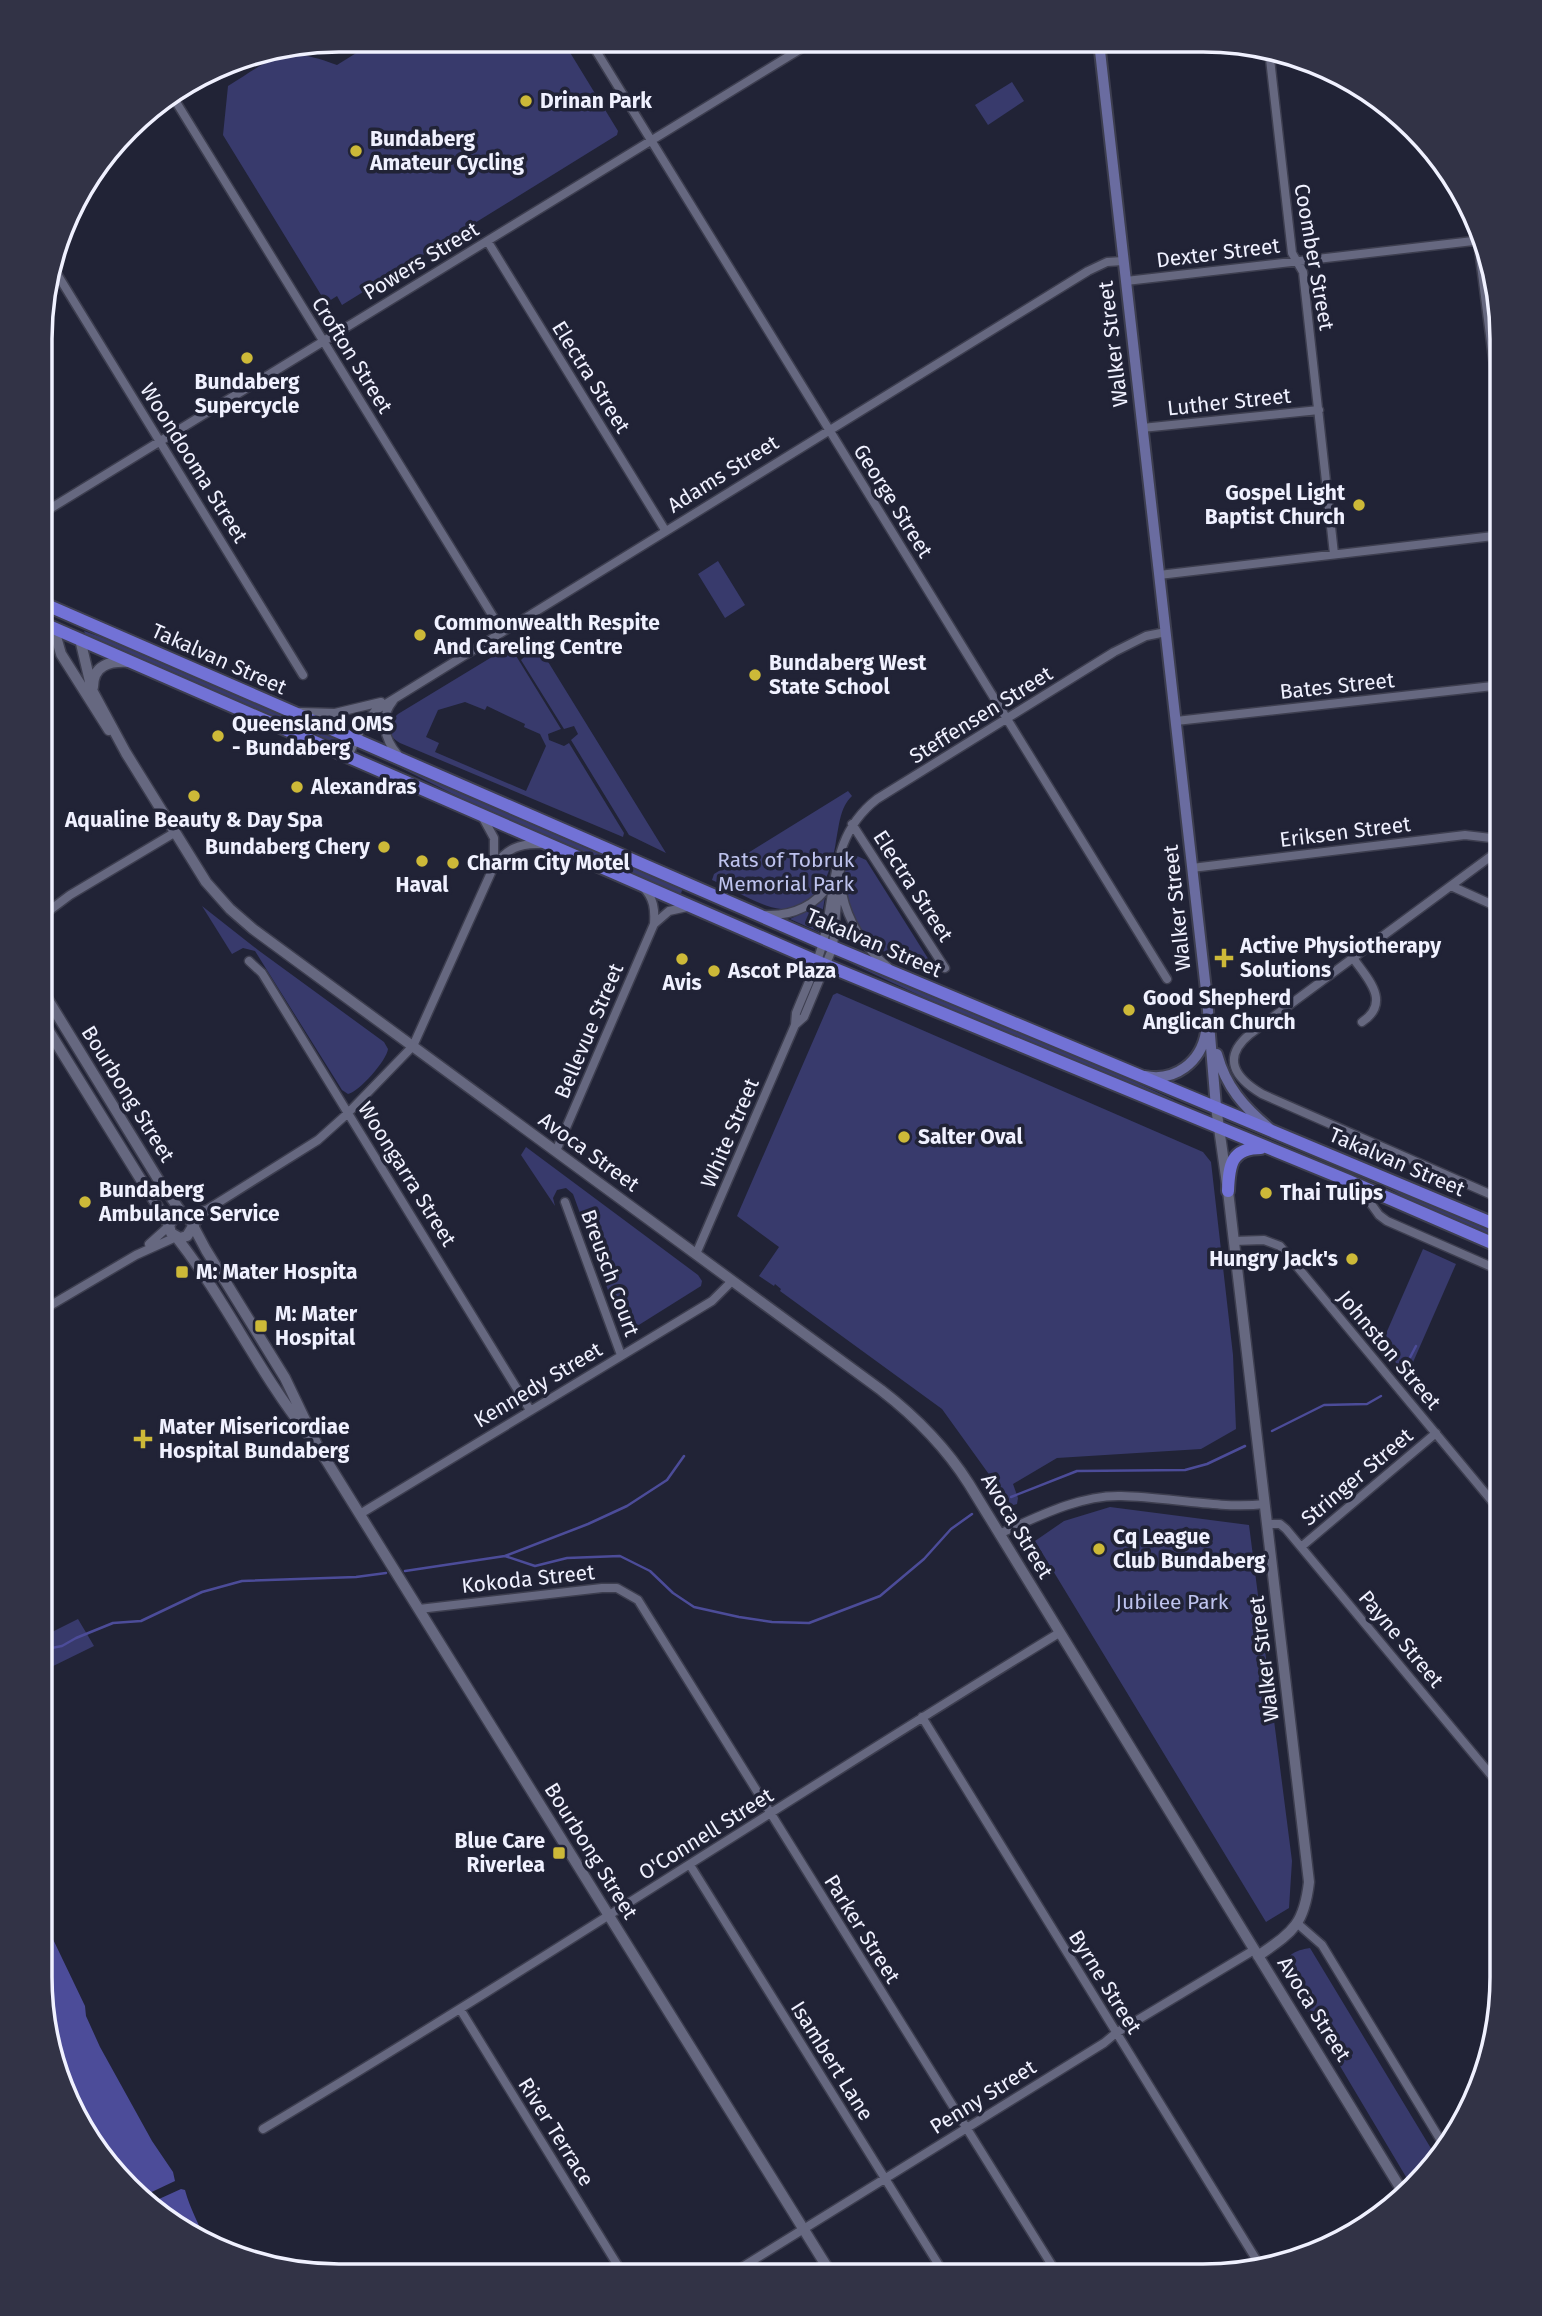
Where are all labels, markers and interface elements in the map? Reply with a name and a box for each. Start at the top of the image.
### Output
place label: Drinan Park [540,88,652,114]
marker: Drinan Park [518,93,534,109]
place label: Bundaberg Amateur Cycling [369,126,524,176]
marker: Bundaberg Amateur Cycling [348,143,364,159]
street label: Coomber Street [1288,182,1340,333]
street label: Powers Street [358,216,484,306]
street label: Dexter Street [1155,232,1282,273]
street label: Walker Street [1092,279,1134,408]
street label: Crofton Street [306,292,398,418]
street label: Electra Street [546,316,636,438]
marker: Bundaberg Supercycle [239,350,255,366]
place label: Bundaberg Supercycle [194,369,300,419]
street label: Woondooma Street [134,379,254,548]
street label: Luther Street [1166,383,1293,421]
street label: Adams Street [663,429,784,519]
street label: George Street [848,439,939,563]
place label: Gospel Light Baptist Church [1205,480,1346,530]
marker: Gospel Light Baptist Church [1351,497,1367,513]
place label: Commonwealth Respite And Careling Centre [433,610,660,660]
street label: Takalvan Street [147,618,291,701]
marker: Commonwealth Respite And Careling Centre [412,627,428,643]
place label: Bundaberg West State School [769,650,927,700]
street label: Steffensen Street [905,660,1058,769]
marker: Bundaberg West State School [747,667,763,683]
street label: Bates Street [1278,667,1396,705]
place label: Queensland OMS - Bundaberg [232,711,394,761]
marker: Queensland OMS - Bundaberg [210,728,226,744]
place label: Alexandras [310,774,417,800]
marker: Alexandras [289,779,305,795]
marker: Aqualine Beauty & Day Spa [186,788,202,804]
place label: Aqualine Beauty & Day Spa [64,807,323,833]
street label: Eriksen Street [1278,811,1412,853]
street label: Electra Street [867,825,959,947]
place label: Bundaberg Chery [205,834,370,860]
marker: Bundaberg Chery [376,839,392,855]
street label: Walker Street [1157,843,1197,972]
park label: Rats of Tobruk Memorial Park [717,847,855,897]
place label: Charm City Motel [467,850,631,876]
marker: Haval [414,853,430,869]
marker: Charm City Motel [445,855,461,871]
place label: Haval [395,872,449,898]
street label: Takalvan Street [802,903,946,983]
place label: Active Physiotherapy Solutions [1239,933,1441,983]
marker: Active Physiotherapy Solutions [1214,948,1234,968]
marker: Avis [674,951,690,967]
place label: Ascot Plaza [727,958,836,984]
street label: Bellevue Street [549,959,629,1102]
marker: Ascot Plaza [706,963,722,979]
place label: Avis [661,970,702,996]
place label: Good Shepherd Anglican Church [1142,985,1296,1035]
marker: Good Shepherd Anglican Church [1121,1002,1137,1018]
street label: Bourbong Street [76,1021,181,1167]
street label: White Street [695,1074,765,1192]
street label: Woongarra Street [352,1097,462,1251]
street label: Avoca Street [533,1107,645,1198]
street label: Takalvan Street [1325,1122,1469,1202]
place label: Salter Oval [918,1124,1023,1150]
marker: Salter Oval [896,1129,912,1145]
place label: Bundaberg Ambulance Service [98,1177,280,1227]
place label: Thai Tulips [1280,1180,1383,1206]
marker: Thai Tulips [1258,1185,1274,1201]
marker: Bundaberg Ambulance Service [77,1194,93,1210]
street label: Breusch Court [575,1206,645,1340]
place label: Hungry Jack's [1209,1246,1338,1272]
marker: Hungry Jack's [1344,1251,1360,1267]
place label: M: Mater Hospita [196,1259,357,1285]
marker: M: Mater Hospita [174,1264,190,1280]
street label: Johnston Street [1332,1285,1447,1415]
place label: M: Mater Hospital [275,1301,358,1351]
marker: M: Mater Hospital [253,1318,269,1334]
street label: Kennedy Street [469,1336,607,1433]
place label: Mater Misericordiae Hospital Bundaberg [159,1414,350,1464]
street label: Stringer Street [1296,1422,1419,1531]
marker: Mater Misericordiae Hospital Bundaberg [133,1429,153,1449]
street label: Avoca Street [975,1469,1059,1584]
place label: Cq League Club Bundaberg [1113,1524,1266,1574]
marker: Cq League Club Bundaberg [1091,1541,1107,1557]
street label: Kokoda Street [460,1559,596,1599]
street label: Payne Street [1353,1585,1449,1693]
park label: Jubilee Park [1116,1589,1229,1615]
street label: Walker Street [1243,1594,1285,1723]
street label: Bourbong Street [539,1778,644,1924]
street label: O'Connell Street [634,1782,778,1886]
place label: Blue Care Riverlea [454,1828,545,1878]
marker: Blue Care Riverlea [551,1845,567,1861]
street label: Parker Street [818,1870,906,1988]
street label: Byrne Street [1063,1925,1147,2039]
street label: Avoca Street [1272,1952,1357,2066]
street label: Isambert Lane [785,1997,879,2125]
street label: Penny Street [925,2054,1041,2140]
street label: River Terrace [512,2073,600,2191]

